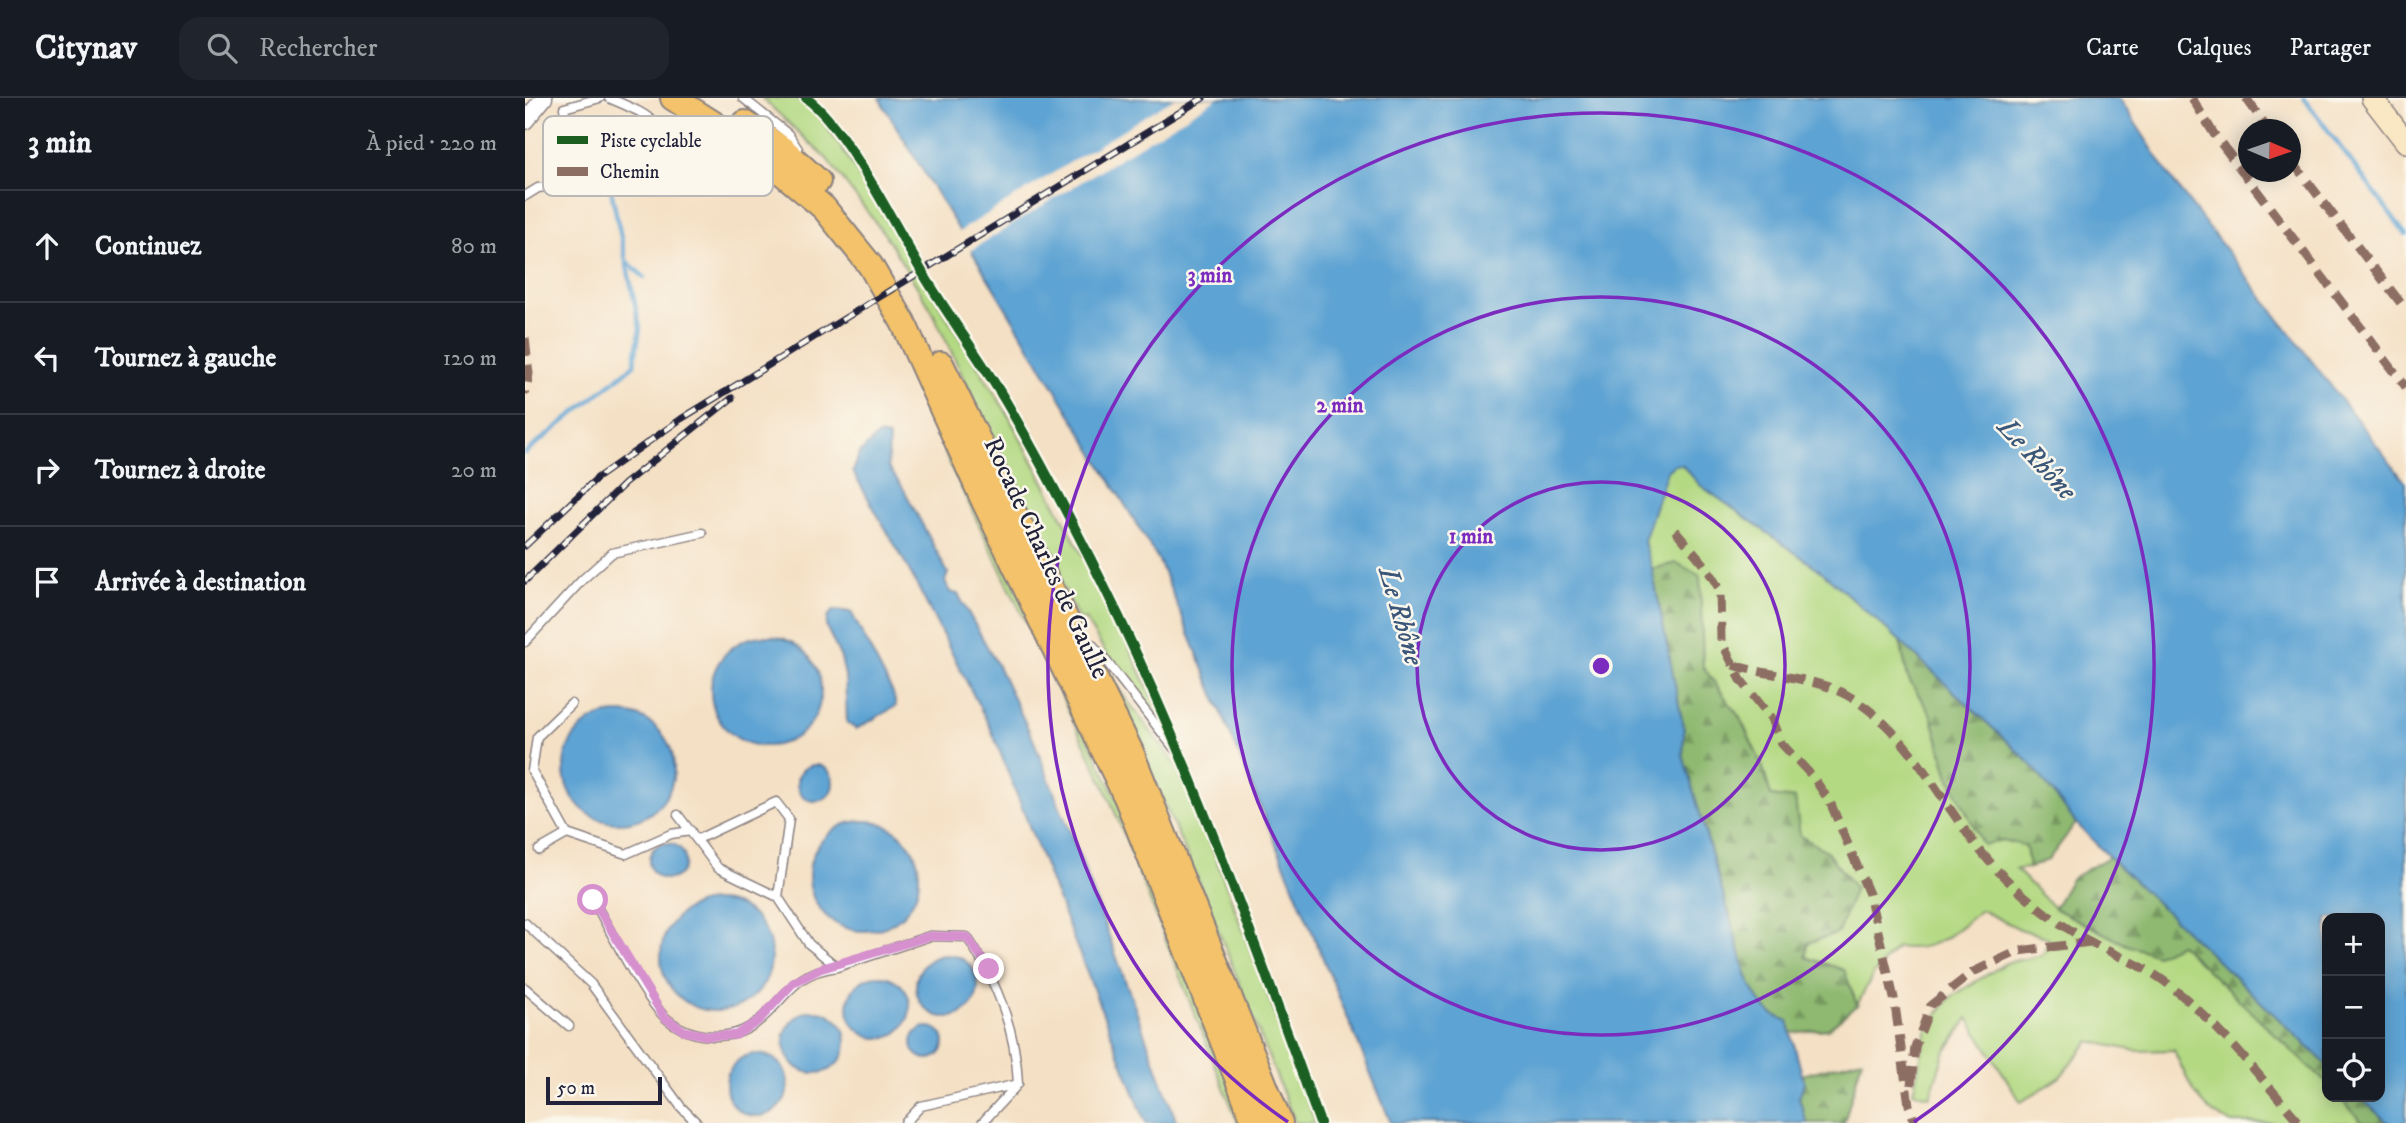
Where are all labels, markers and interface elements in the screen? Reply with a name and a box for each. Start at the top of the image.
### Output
search box [179,17,669,80]
text: Citynav [35,28,137,69]
icon: search [203,29,241,67]
text: Rechercher [259,32,377,65]
text: Carte [2086,33,2139,63]
text: Calques [2177,33,2252,63]
text: Partager [2290,33,2371,63]
legend [543,116,773,196]
north arrow [2238,119,2301,182]
text: 3 min [28,125,92,162]
text: À pied · 220 m [366,129,497,158]
text: Piste cyclable [600,130,702,153]
text: Chemin [600,161,660,184]
icon: ahead [28,227,66,265]
text: Continuez [95,230,201,263]
text: 80 m [451,232,497,261]
text: 3 min [1188,263,1233,289]
icon: left [28,339,66,377]
text: Tournez à gauche [95,342,276,375]
text: 120 m [443,344,497,373]
text: 2 min [1317,393,1365,419]
water label: Le Rhône [1989,409,2085,509]
street label: Rocade Charles de Gaulle [975,432,1117,684]
icon: right [28,451,66,489]
text: Tournez à droite [95,454,266,487]
text: 20 m [451,456,497,485]
text: 1 min [1449,524,1494,550]
water label: Le Rhône [1370,561,1432,670]
icon: arrive [28,563,66,601]
text: Arrivée à destination [95,566,306,599]
centre of rings [1589,654,1613,678]
route start [577,884,608,915]
map controls [2322,913,2385,1102]
button: + [2322,913,2385,976]
route end [973,953,1004,984]
button: − [2322,976,2385,1039]
button: locate [2322,1039,2385,1102]
scale bar [546,1074,661,1106]
text: 50 m [557,1077,595,1100]

